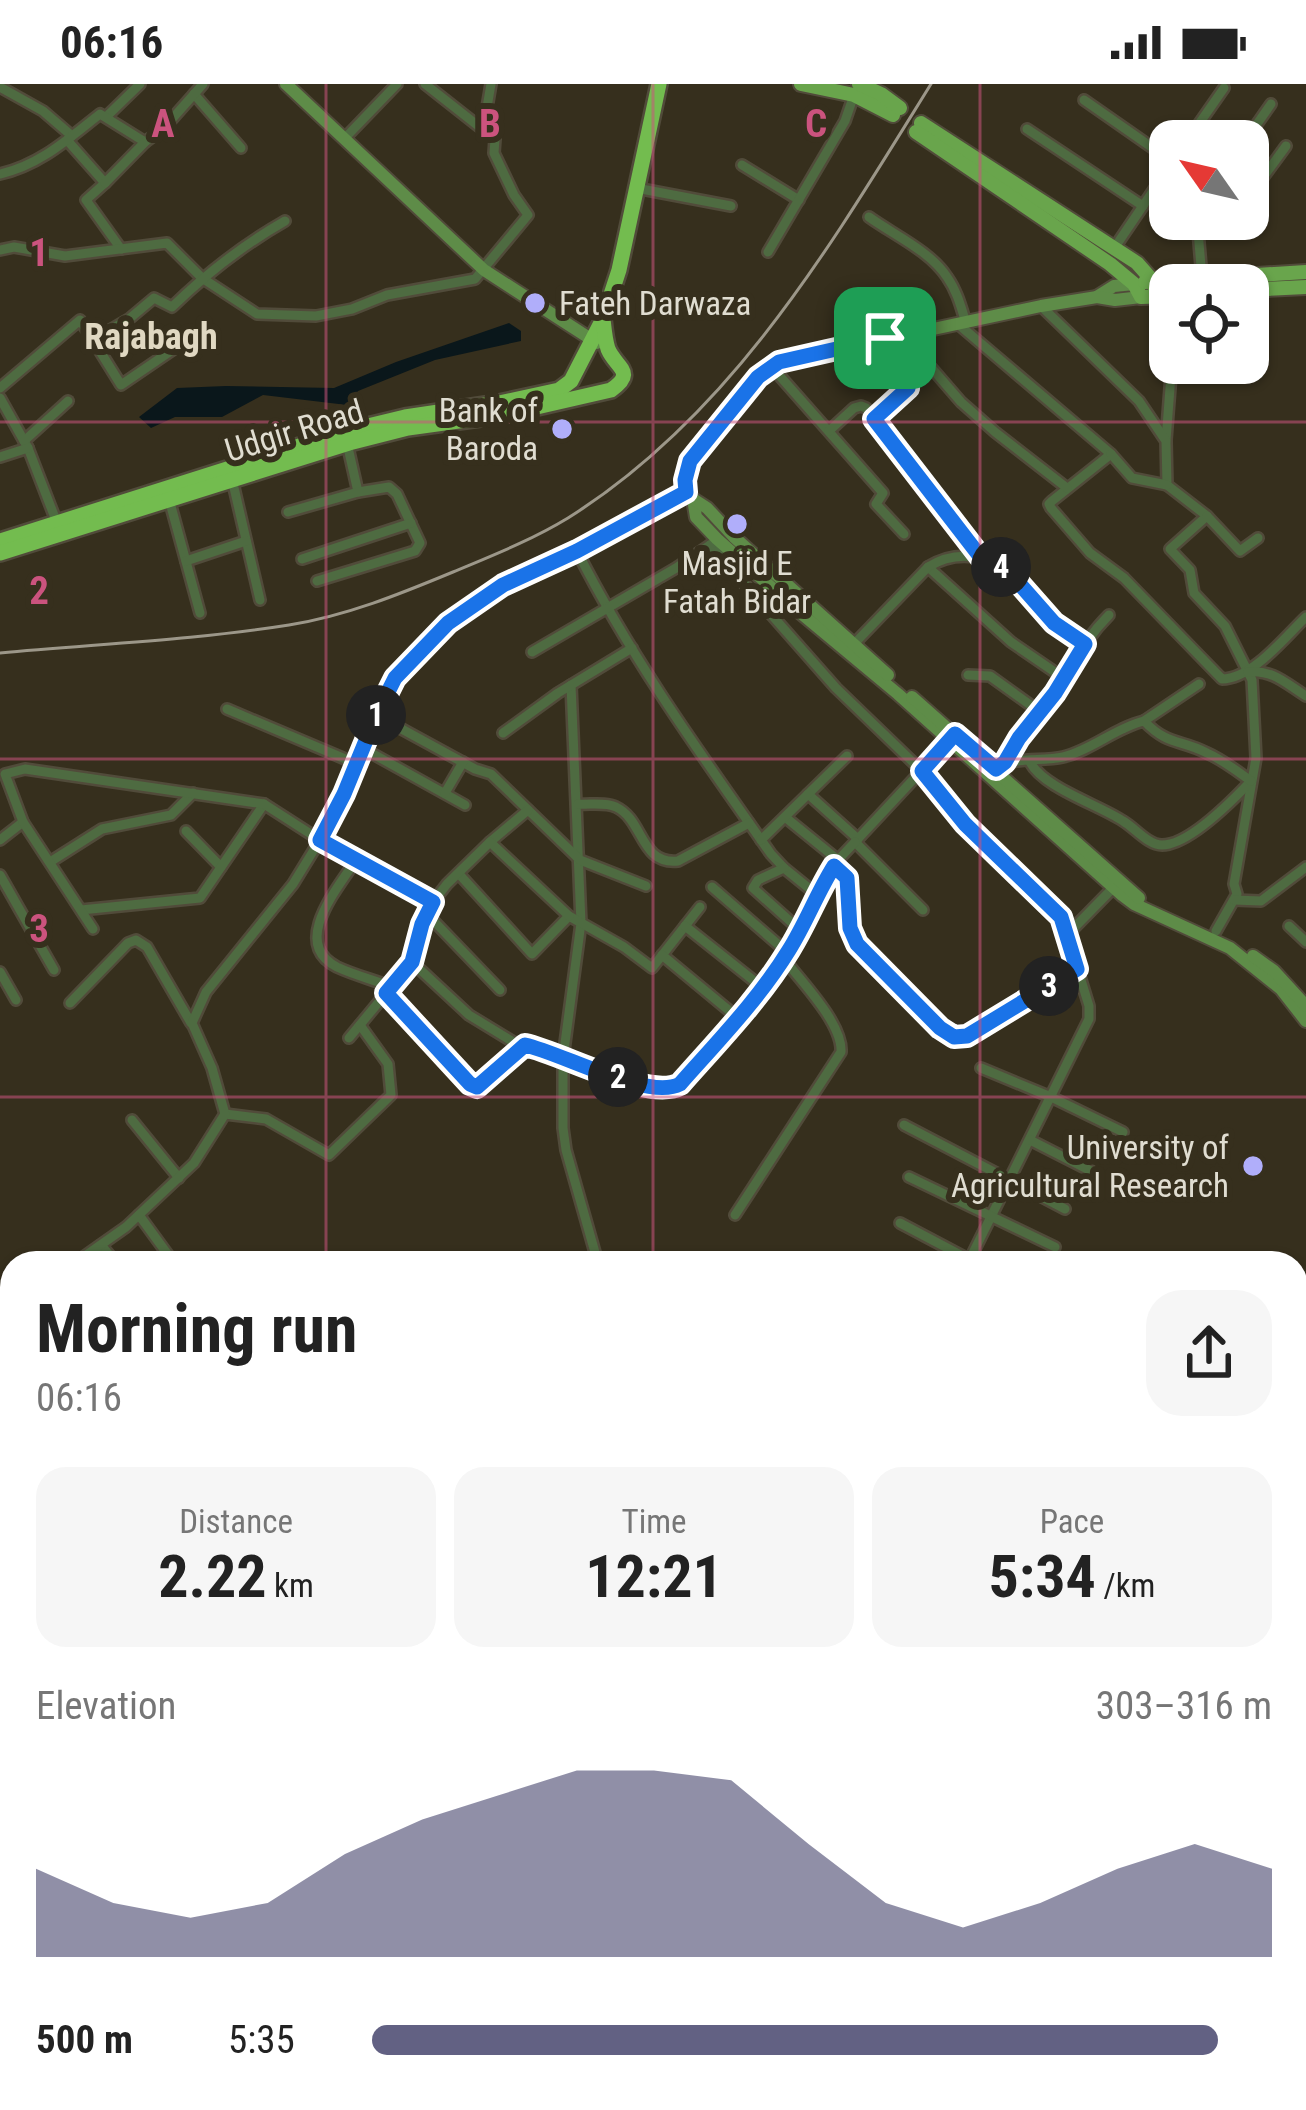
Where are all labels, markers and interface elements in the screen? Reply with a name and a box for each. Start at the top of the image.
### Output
text: 06:16 [60,16,163,69]
text: A [151,101,175,147]
text: B [479,101,501,147]
text: C [805,101,827,147]
north arrow [1149,120,1269,240]
map controls [1149,120,1269,384]
text: 1 [29,230,49,276]
button: locate [1149,264,1269,384]
place label: Fateh Darwaza [559,284,751,323]
pin [834,287,936,389]
marker: Fateh Darwaza [522,290,548,316]
icon: arrive [852,305,918,371]
district label: Rajabagh [84,316,218,358]
street label: Udgir Road [220,391,368,470]
place label: Bank of Baroda [439,391,539,468]
marker: Bank of Baroda [549,416,575,442]
marker: Masjid E Fatah Bidar [724,511,750,537]
pin: 4 [971,537,1031,597]
place label: Masjid E Fatah Bidar [663,544,811,621]
text: 4 [993,547,1009,586]
text: 2 [29,568,49,614]
pin: 1 [346,685,406,745]
text: 1 [368,695,384,734]
text: 3 [29,906,49,952]
pin: 3 [1019,956,1079,1016]
text: 3 [1041,966,1057,1005]
pin: 2 [588,1047,648,1107]
text: 2 [610,1057,626,1096]
place label: University of Agricultural Research [951,1128,1230,1205]
marker: University of Agricultural Research [1240,1153,1266,1179]
button: share [1146,1290,1272,1416]
text: Morning run [36,1291,358,1368]
text: 06:16 [36,1375,122,1421]
text: Distance [179,1502,293,1541]
text: Time [621,1502,687,1541]
text: Pace [1040,1502,1104,1541]
text: 2.22 [158,1541,267,1612]
text: 12:21 [585,1541,723,1612]
text: 5:34 [989,1541,1096,1612]
text: km [267,1566,314,1605]
text: /km [1096,1566,1155,1605]
text: Elevation [36,1683,176,1729]
text: 303–316 m [1096,1683,1272,1729]
text: 500 m [36,2017,133,2063]
text: 5:35 [228,2017,295,2063]

